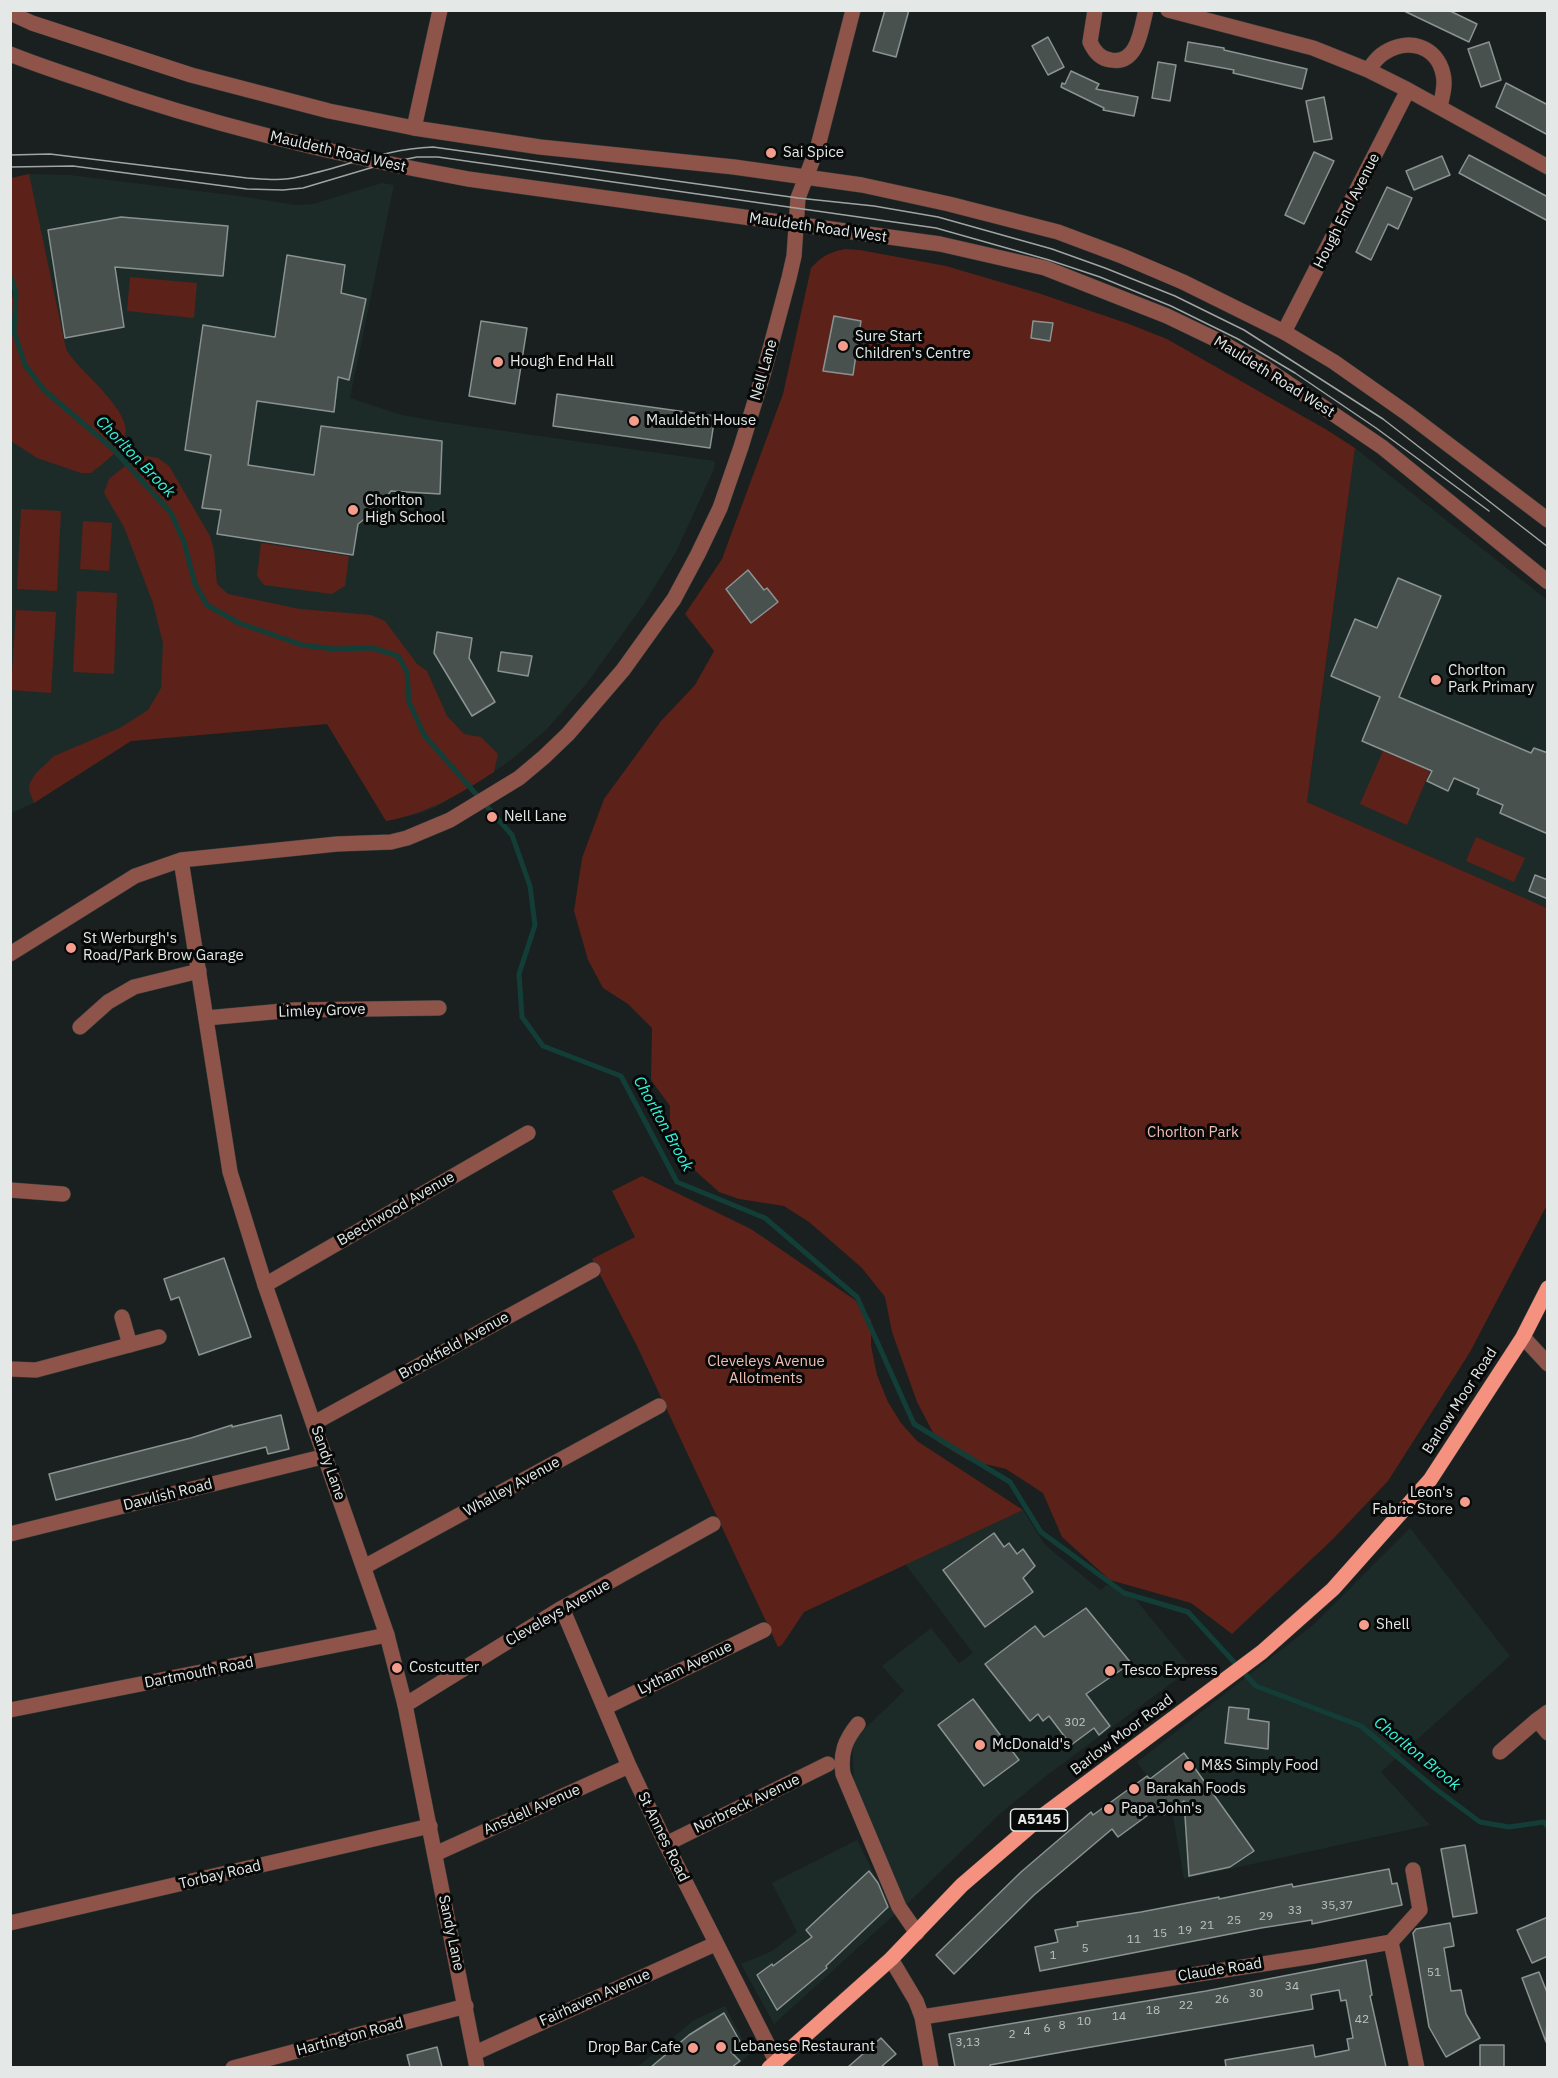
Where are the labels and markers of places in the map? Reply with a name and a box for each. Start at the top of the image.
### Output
place label: Sai Spice [783,144,844,162]
marker: Sai Spice [764,146,778,160]
place label: Sure Start Children's Centre [855,328,971,363]
marker: Sure Start Children's Centre [836,339,850,353]
place label: Hough End Hall [510,353,614,371]
marker: Hough End Hall [491,355,505,369]
place label: Mauldeth House [646,412,756,430]
marker: Mauldeth House [627,414,641,428]
place label: Chorlton High School [365,492,445,527]
marker: Chorlton High School [346,503,360,517]
place label: Chorlton Park Primary [1448,662,1534,697]
marker: Chorlton Park Primary [1429,673,1443,687]
place label: Nell Lane [504,808,567,826]
marker: Nell Lane [485,810,499,824]
place label: St Werburgh's Road/Park Brow Garage [83,930,244,965]
marker: St Werburgh's Road/Park Brow Garage [64,941,78,955]
place label: Leon's Fabric Store [1372,1484,1453,1519]
marker: Leon's Fabric Store [1458,1495,1472,1509]
place label: Shell [1376,1616,1410,1634]
marker: Shell [1357,1618,1371,1632]
place label: Costcutter [409,1659,479,1677]
marker: Costcutter [390,1661,404,1675]
place label: Tesco Express [1122,1662,1218,1680]
marker: Tesco Express [1103,1664,1117,1678]
place label: McDonald's [992,1736,1070,1754]
marker: McDonald's [973,1738,987,1752]
place label: M&S Simply Food [1201,1757,1319,1775]
marker: M&S Simply Food [1182,1759,1196,1773]
place label: Barakah Foods [1146,1780,1246,1798]
marker: Barakah Foods [1127,1782,1141,1796]
place label: Papa John's [1121,1800,1202,1818]
marker: Papa John's [1102,1802,1116,1816]
place label: Lebanese Restaurant [733,2038,875,2056]
place label: Drop Bar Cafe [588,2039,681,2057]
marker: Lebanese Restaurant [714,2040,728,2054]
marker: Drop Bar Cafe [686,2041,700,2055]

